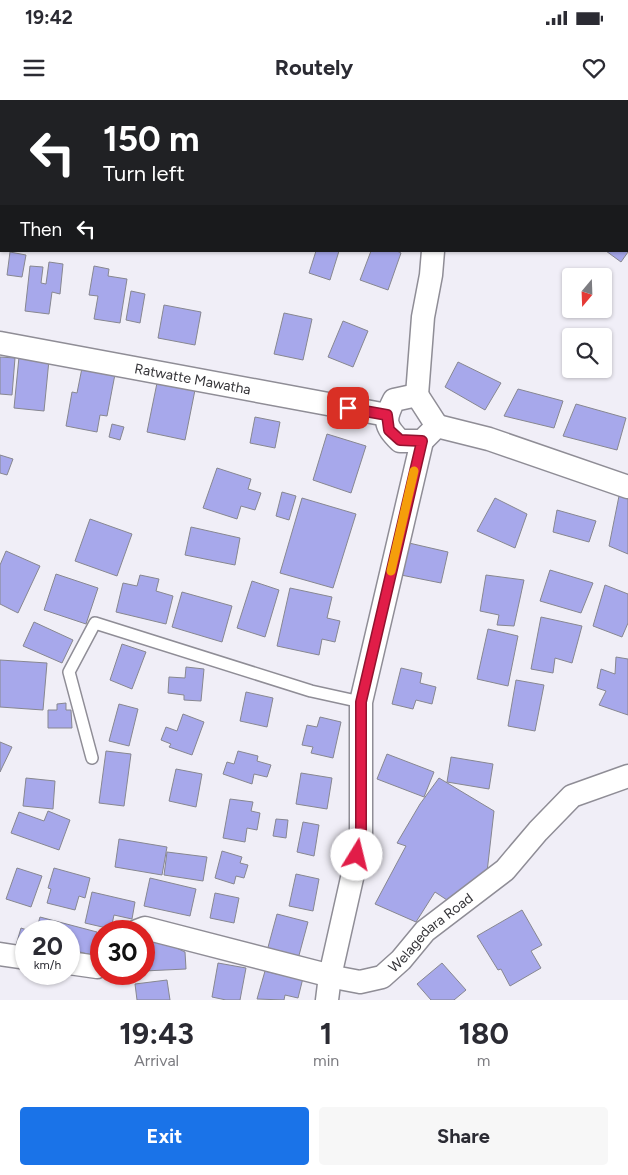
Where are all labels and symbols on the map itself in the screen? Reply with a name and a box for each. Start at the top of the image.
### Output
north arrow [562,268,612,318]
street label: Ratwatte Mawatha [133,360,252,398]
pin [327,387,369,429]
position arrow [330,828,382,880]
street label: Welagedara Road [385,889,476,976]
speed limit sign: 30 [90,920,155,985]

